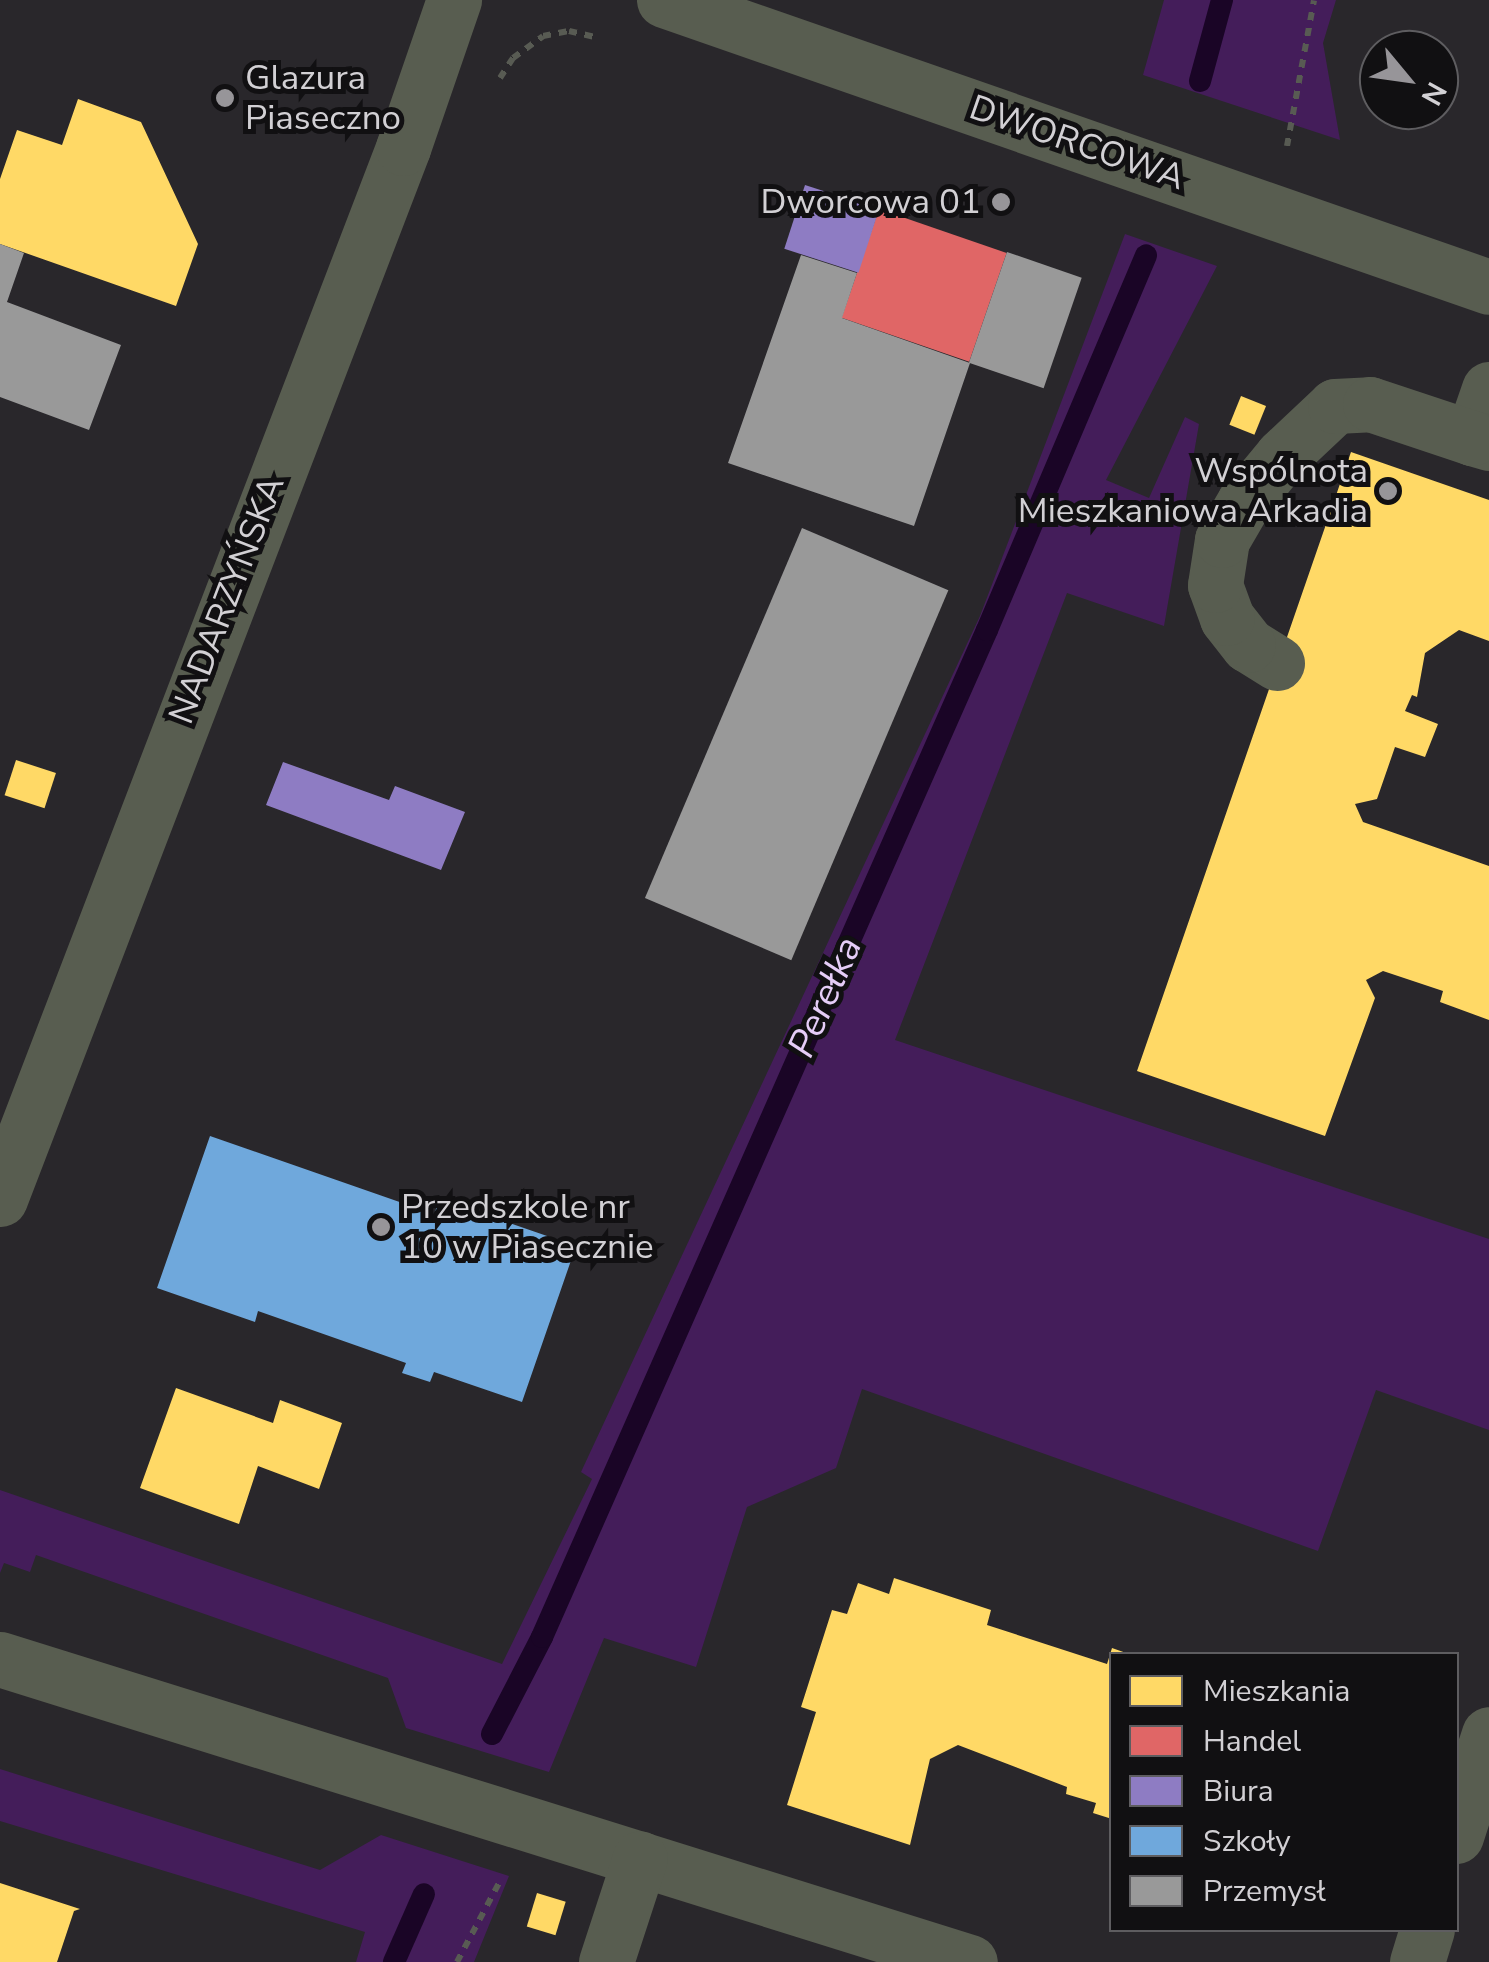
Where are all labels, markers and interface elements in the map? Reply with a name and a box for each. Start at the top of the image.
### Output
north arrow [1359,30,1459,130]
place label: Glazura Piaseczno [245,57,401,139]
text: N [1412,75,1455,112]
marker: Glazura Piaseczno [214,87,236,109]
street label: DWORCOWA [964,87,1190,199]
place label: Dworcowa 01 [760,181,981,223]
marker: Dworcowa 01 [990,191,1012,213]
place label: Wspólnota Mieszkaniowa Arkadia [1018,450,1368,532]
street label: NADARZYŃSKA [160,470,294,730]
marker: Wspólnota Mieszkaniowa Arkadia [1377,480,1399,502]
water label: Perełka [778,930,872,1064]
place label: Przedszkole nr 10 w Piasecznie [401,1186,654,1268]
marker: Przedszkole nr 10 w Piasecznie [370,1216,392,1238]
legend [1109,1652,1459,1932]
text: Mieszkania [1203,1671,1350,1712]
text: Handel [1203,1721,1301,1762]
text: Biura [1203,1771,1274,1812]
text: Szkoły [1203,1821,1291,1862]
text: Przemysł [1203,1871,1326,1912]

